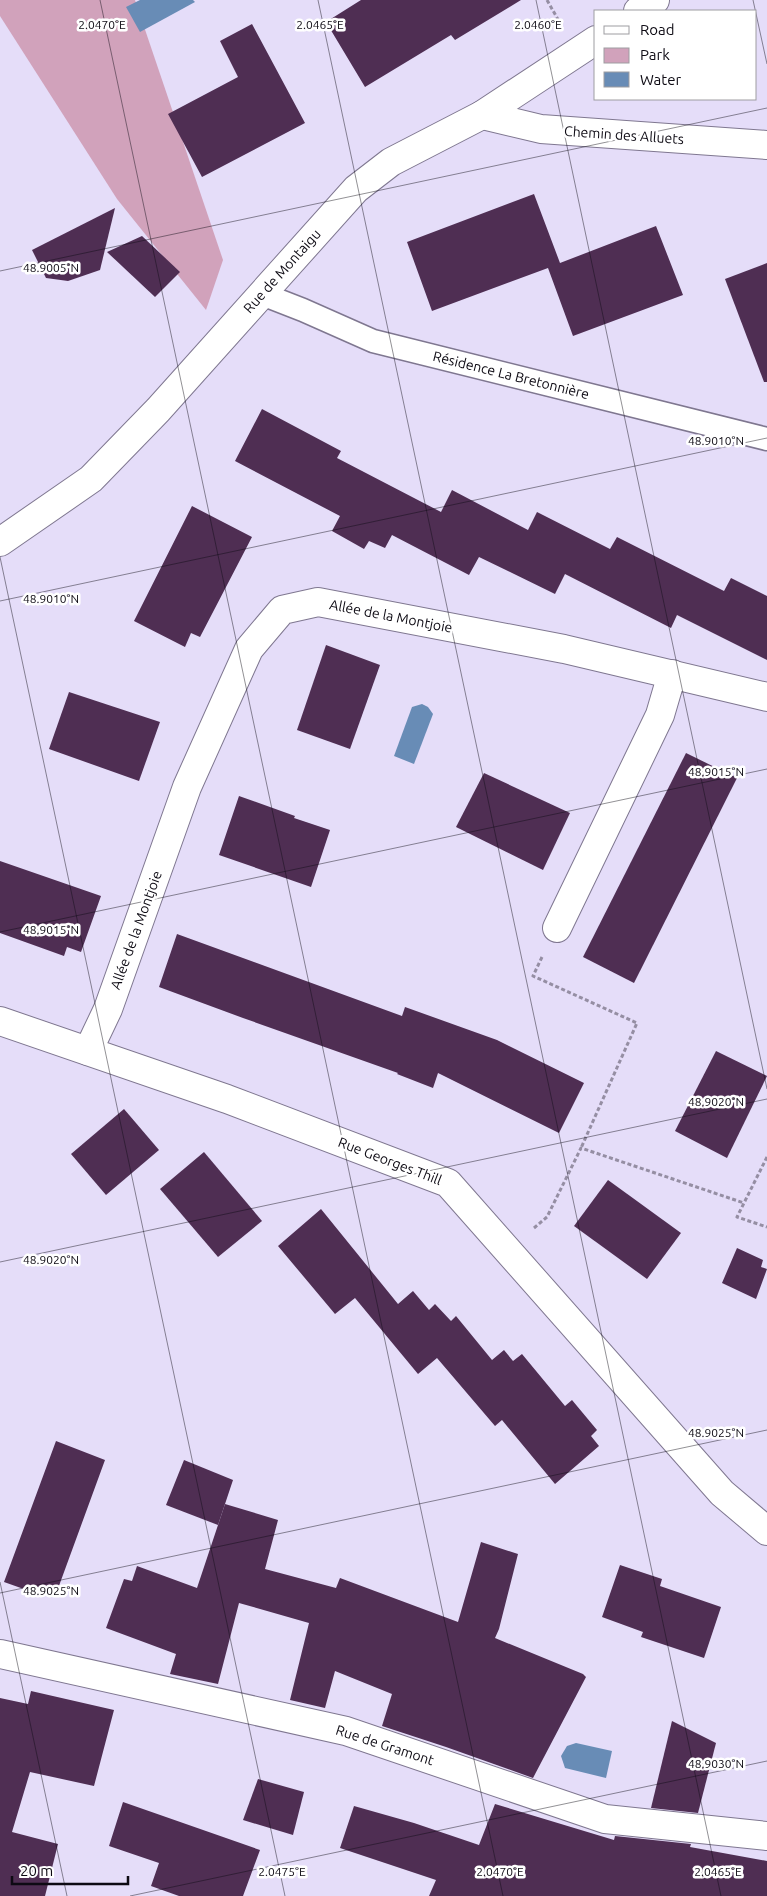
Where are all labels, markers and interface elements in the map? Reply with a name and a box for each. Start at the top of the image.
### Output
legend [594,10,757,100]
text: 2.0470°E [78,18,126,31]
text: 2.0465°E [296,18,344,31]
text: 2.0460°E [514,18,562,31]
text: Road [640,21,675,38]
text: Park [640,46,670,63]
text: Water [640,71,681,88]
street label: Chemin des Alluets [564,123,684,147]
street label: Rue de Montaigu [240,226,324,316]
text: 48.9005°N [23,261,79,274]
street label: Résidence La Bretonnière [431,348,591,402]
text: 48.9010°N [688,434,744,447]
text: 48.9010°N [23,592,79,605]
street label: Allée de la Montjoie [328,596,454,636]
text: 48.9015°N [688,765,744,778]
street label: Allée de la Montjoie [107,869,165,991]
text: 48.9015°N [23,923,79,936]
text: 48.9020°N [688,1095,744,1108]
street label: Rue Georges Thill [336,1134,444,1188]
text: 48.9020°N [23,1253,79,1266]
text: 48.9025°N [688,1426,744,1439]
text: 48.9025°N [23,1584,79,1597]
street label: Rue de Gramont [334,1722,437,1769]
text: 48.9030°N [688,1757,744,1770]
scale bar [12,1854,129,1886]
text: 20 m [20,1862,53,1879]
text: 2.0475°E [258,1865,306,1878]
text: 2.0470°E [476,1865,524,1878]
text: 2.0465°E [694,1865,742,1878]

